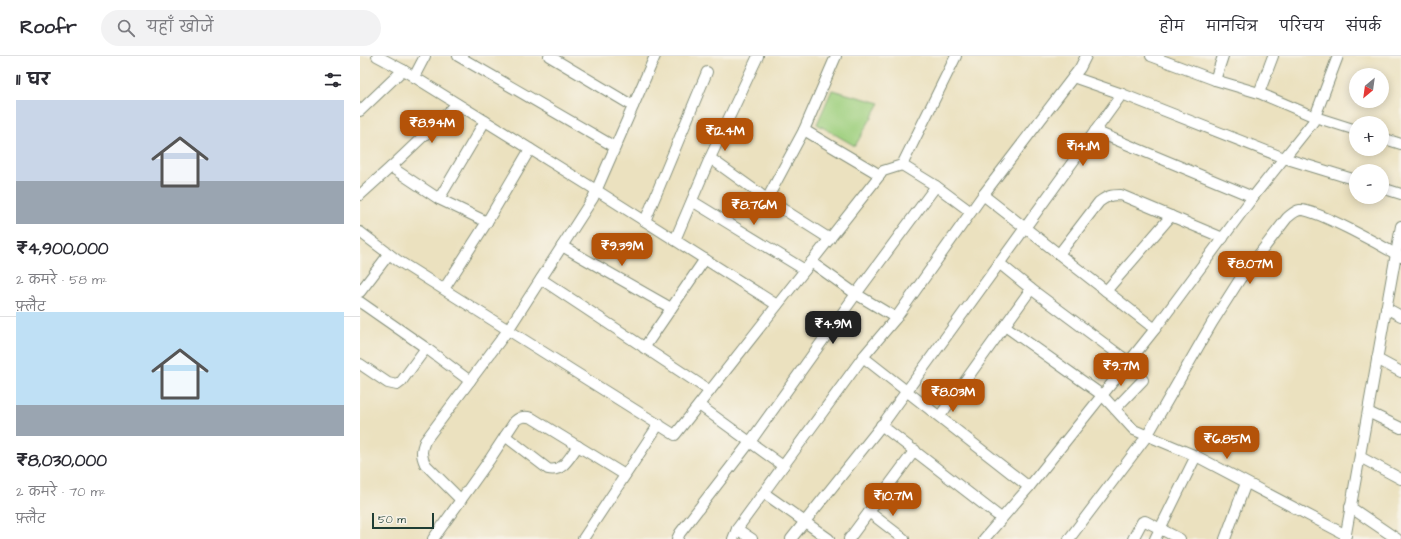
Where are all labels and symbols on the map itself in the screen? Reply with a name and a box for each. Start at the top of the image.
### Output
north arrow [1349,68,1389,108]
pin: ₹8.94M [399,110,465,144]
pin: ₹12.4M [692,118,758,152]
pin: ₹14.1M [1050,133,1116,167]
pin: ₹8.76M [721,192,787,226]
pin: ₹9.39M [589,233,655,267]
pin: ₹8.07M [1217,251,1283,285]
pin: ₹4.9M [805,311,861,345]
pin: ₹9.7M [1093,353,1149,387]
pin: ₹8.03M [920,379,986,413]
pin: ₹6.85M [1194,426,1260,460]
pin: ₹10.7M [860,483,926,517]
scale bar [372,511,434,530]

